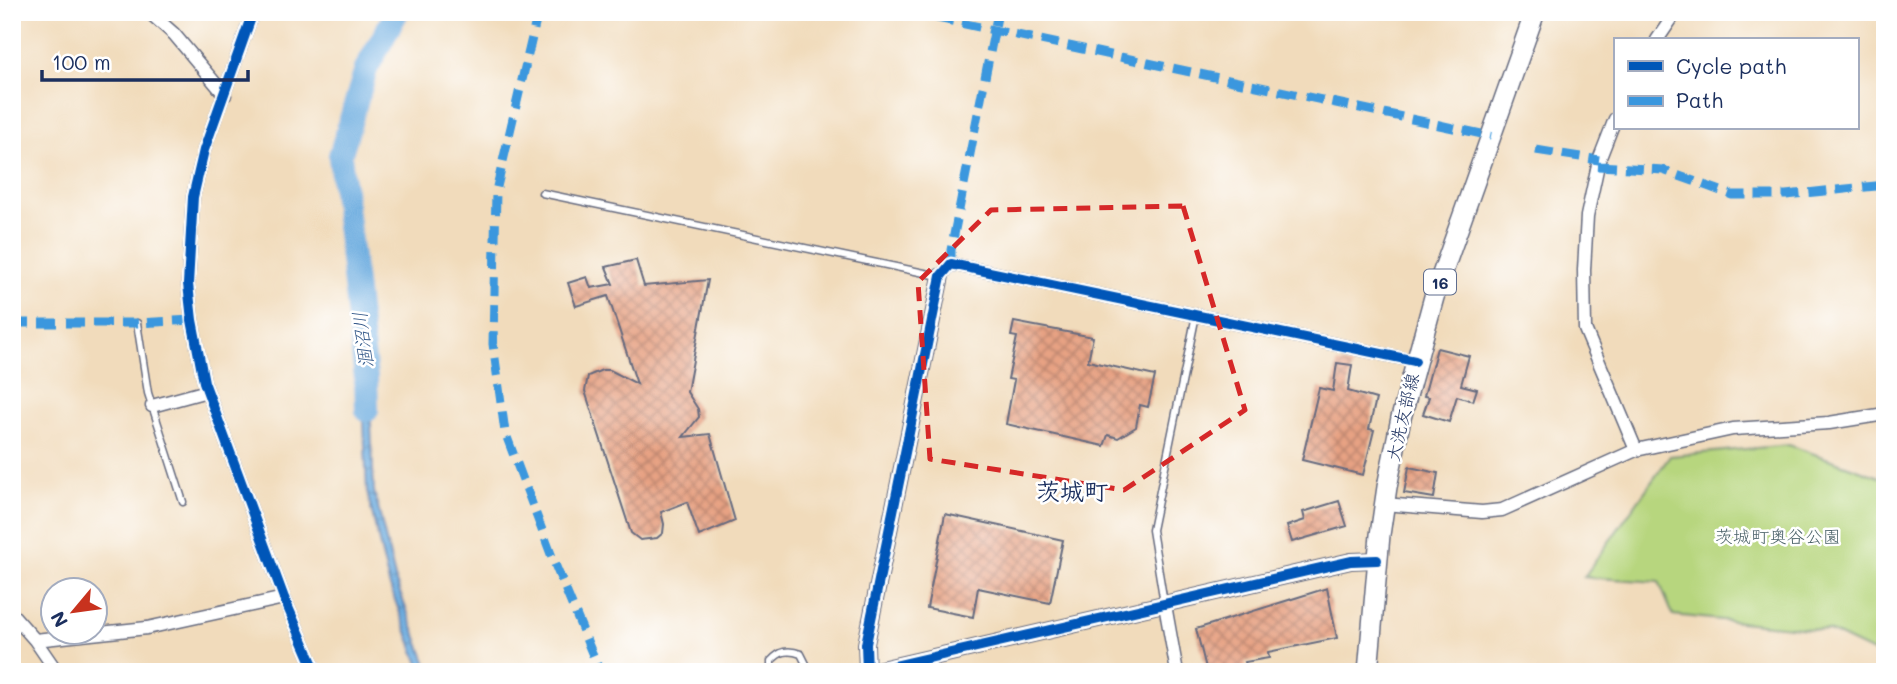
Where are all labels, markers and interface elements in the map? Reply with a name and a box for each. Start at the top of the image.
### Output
scale bar [42,38,248,82]
legend [1614,38,1858,130]
text: 100 m [52,48,111,75]
text: Cycle path [1676,52,1786,79]
text: Path [1676,86,1723,113]
road number: 16 [1424,270,1456,294]
water label: 涸沼川 [346,310,378,370]
street label: 大洗友部線 [1380,370,1424,464]
district label: 茨城町 [1036,475,1108,506]
park label: 茨城町奥谷公園 [1715,524,1841,548]
north arrow [38,576,108,646]
text: N [44,607,73,632]

